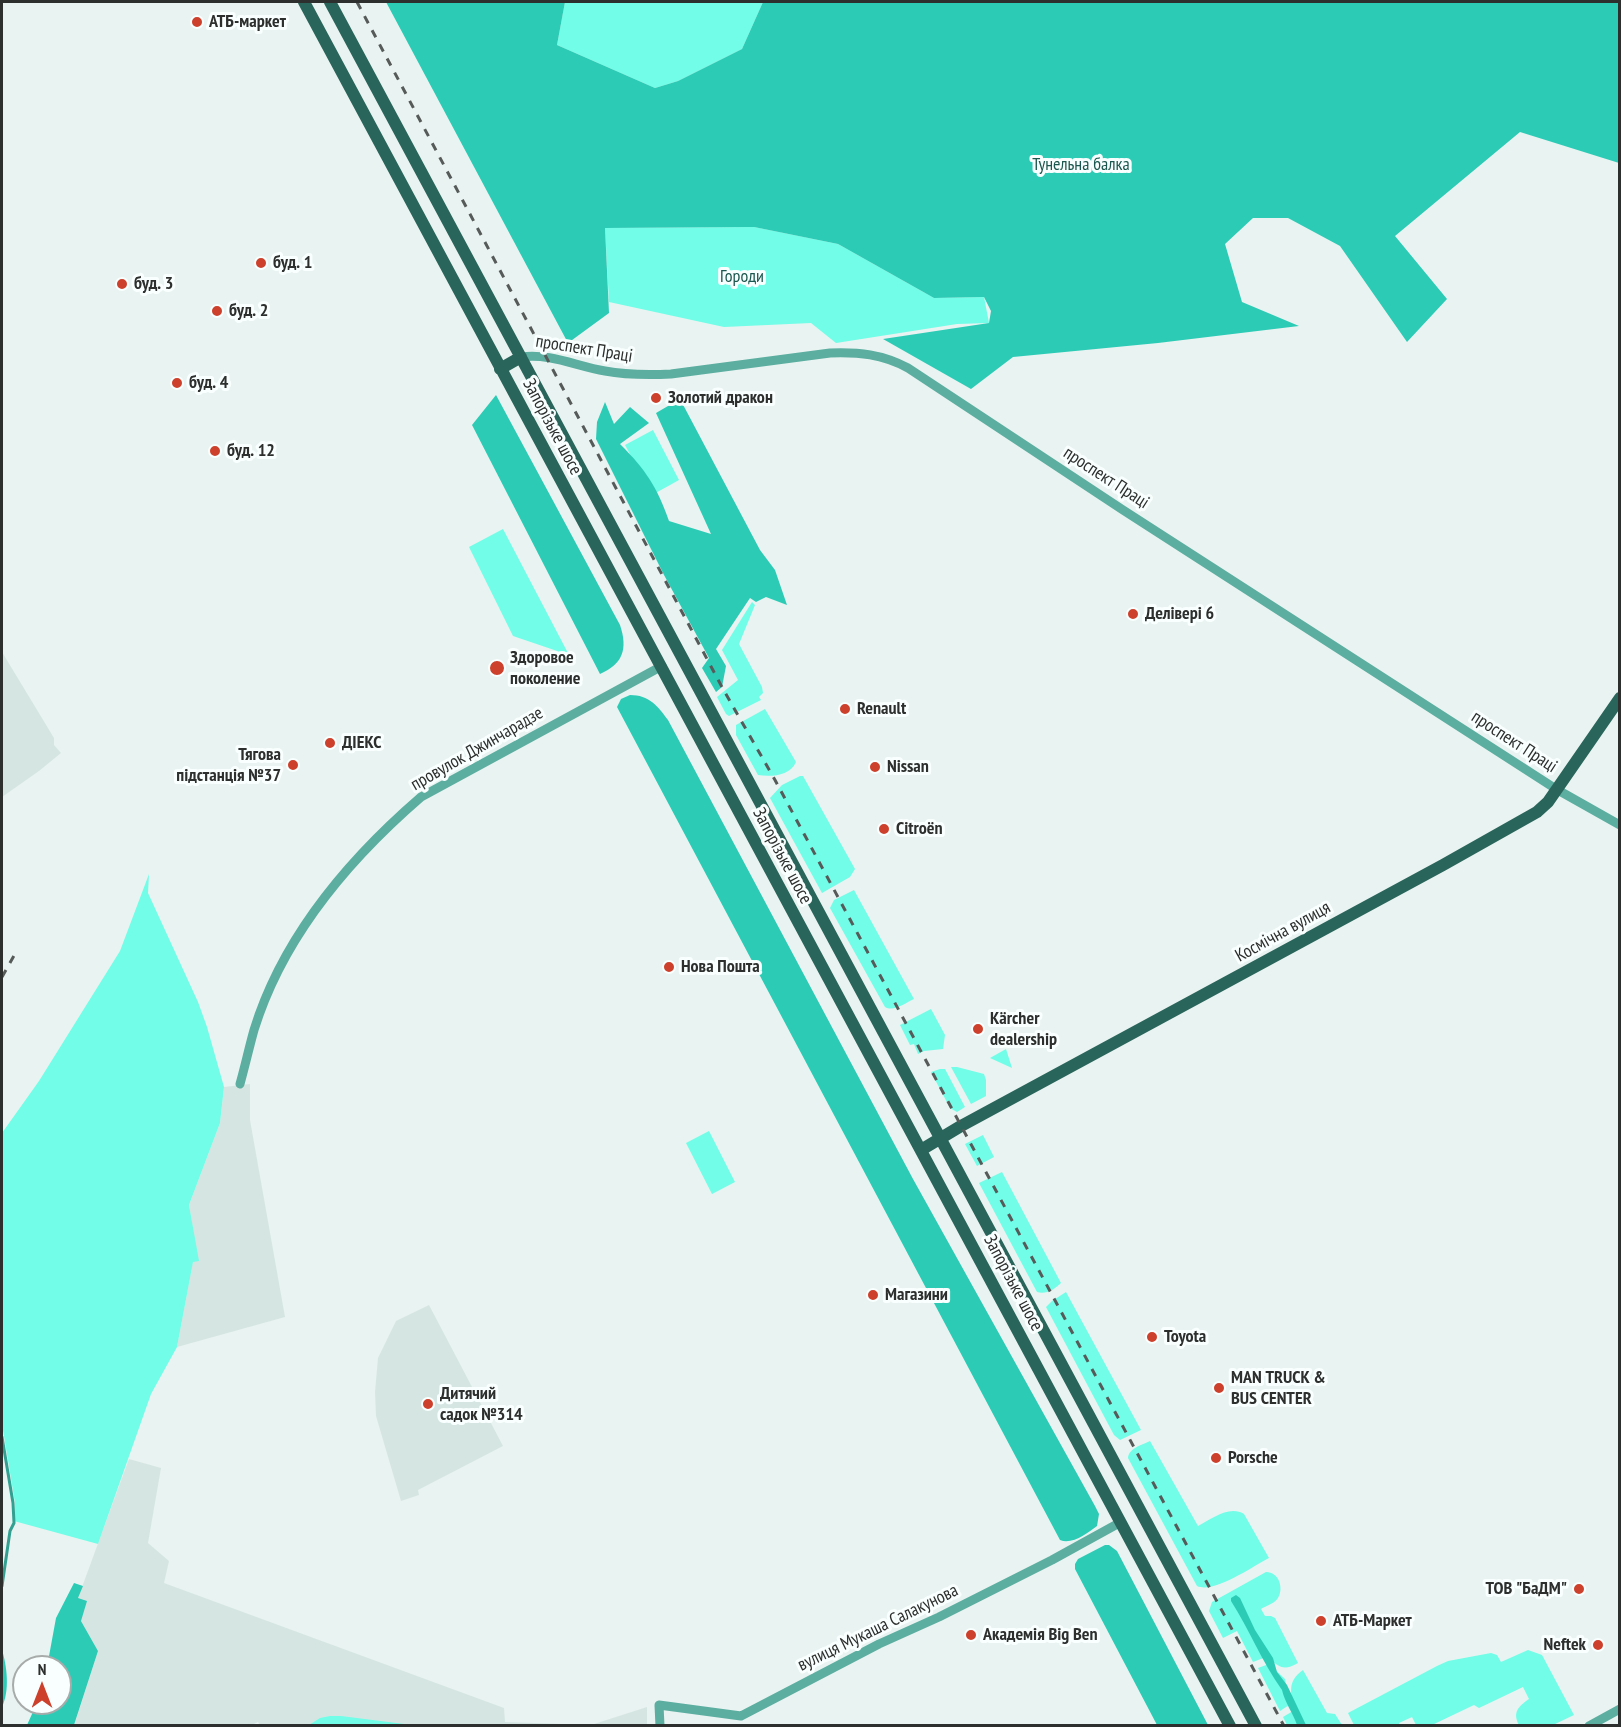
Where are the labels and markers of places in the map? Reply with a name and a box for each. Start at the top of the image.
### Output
place label: АТБ-маркет [209,11,286,33]
marker: АТБ-маркет [190,15,204,29]
place label: буд. 1 [273,252,312,274]
marker: буд. 1 [254,256,268,270]
place label: буд. 3 [134,273,173,295]
marker: буд. 3 [115,277,129,291]
place label: буд. 2 [229,300,268,322]
marker: буд. 2 [210,304,224,318]
place label: буд. 4 [189,372,228,394]
marker: буд. 4 [170,376,184,390]
place label: Золотий дракон [668,387,773,409]
marker: Золотий дракон [649,391,663,405]
place label: буд. 12 [227,440,275,462]
marker: буд. 12 [208,444,222,458]
place label: Делівері 6 [1145,603,1214,625]
marker: Делівері 6 [1126,607,1140,621]
place label: Здоровое поколение [510,647,580,690]
marker: Здоровое поколение [488,659,506,677]
place label: Renault [857,698,906,720]
marker: Renault [838,702,852,716]
place label: ДІЕКС [342,732,382,754]
marker: ДІЕКС [323,736,337,750]
place label: Тягова пiдстанцiя №37 [176,744,281,786]
place label: Nissan [887,756,929,778]
marker: Тягова пiдстанцiя №37 [286,758,300,772]
marker: Nissan [868,760,882,774]
place label: Citroën [896,818,943,840]
marker: Citroën [877,822,891,836]
place label: Нова Пошта [681,956,760,978]
marker: Нова Пошта [662,960,676,974]
place label: Kärcher dealership [990,1008,1057,1050]
marker: Kärcher dealership [971,1022,985,1036]
place label: Магазини [885,1284,948,1306]
marker: Магазини [866,1288,880,1302]
place label: Toyota [1164,1326,1206,1348]
marker: Toyota [1145,1330,1159,1344]
place label: MAN TRUCK & BUS CENTER [1231,1367,1326,1410]
marker: MAN TRUCK & BUS CENTER [1212,1381,1226,1395]
place label: Дитячий садок №314 [440,1383,523,1426]
marker: Дитячий садок №314 [421,1397,435,1411]
place label: Porsche [1228,1447,1278,1469]
marker: Porsche [1209,1451,1223,1465]
place label: ТОВ "БаДМ" [1486,1578,1567,1600]
marker: ТОВ "БаДМ" [1572,1582,1586,1596]
place label: АТБ-Маркет [1333,1610,1412,1632]
marker: АТБ-Маркет [1314,1614,1328,1628]
place label: Академія Big Ben [983,1624,1098,1646]
marker: Академія Big Ben [964,1628,978,1642]
place label: Neftek [1544,1634,1586,1656]
marker: Neftek [1591,1638,1605,1652]

